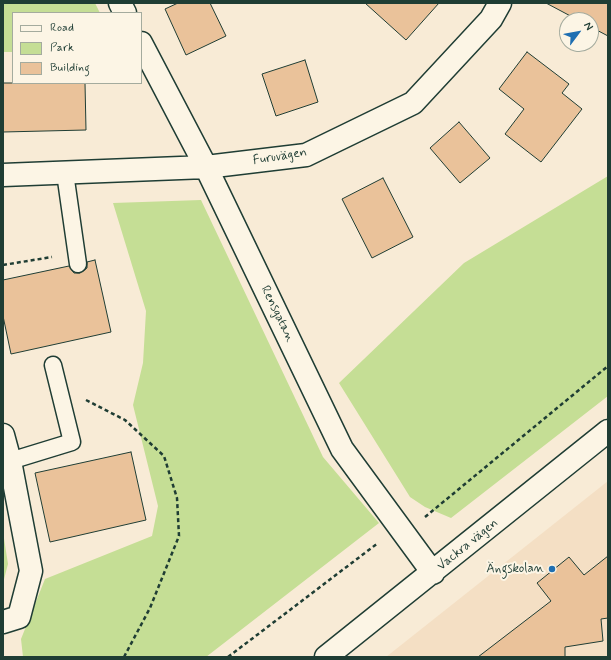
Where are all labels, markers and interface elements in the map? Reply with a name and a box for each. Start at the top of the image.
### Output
legend [12,12,142,84]
north arrow [559,12,599,52]
text: N [580,19,596,33]
text: Road [50,20,74,36]
text: Park [50,40,74,56]
text: Building [50,60,90,76]
street label: Furuvägen [252,145,308,169]
street label: Rensgatan [257,283,297,345]
street label: Vackra vägen [434,516,502,574]
place label: Ängskolan [486,561,544,577]
marker: Ängskolan [547,564,557,574]

